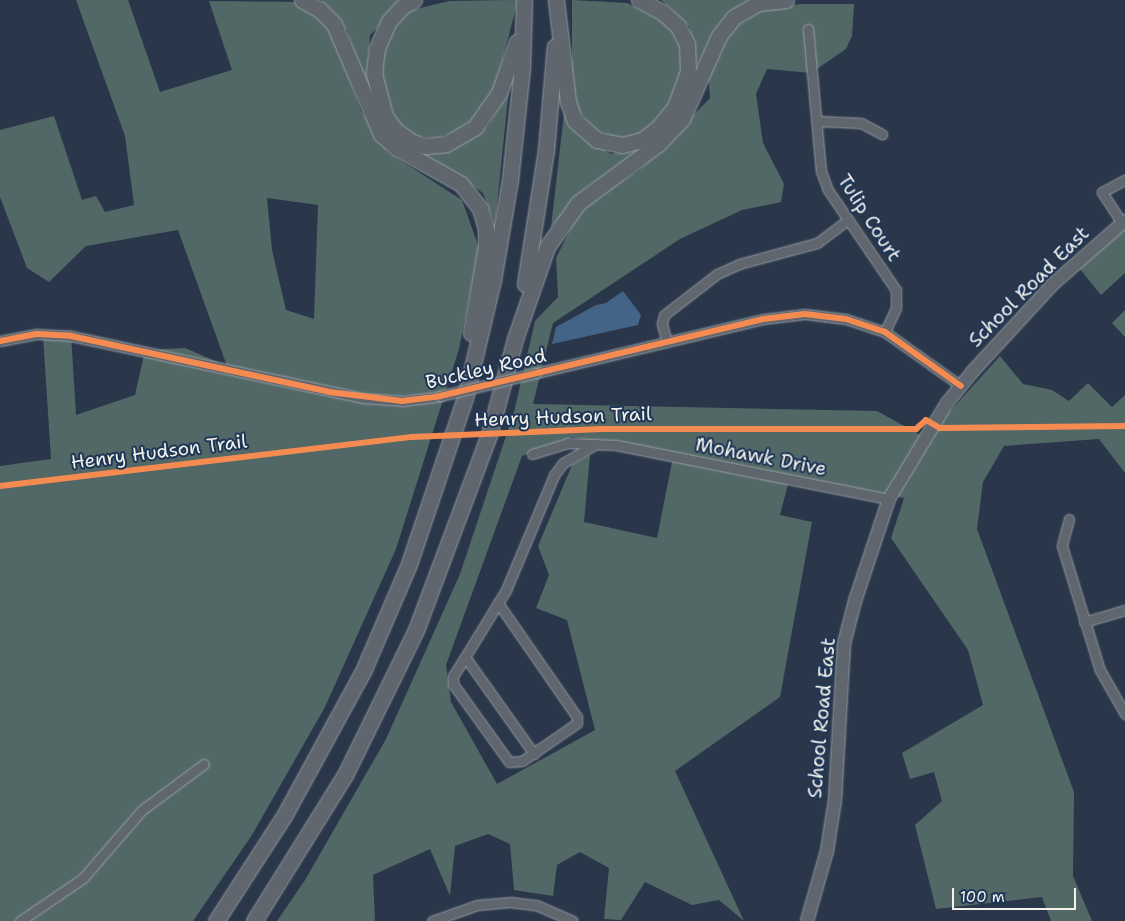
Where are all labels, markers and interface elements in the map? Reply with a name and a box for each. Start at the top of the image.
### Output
street label: Tulip Court [832,170,906,266]
street label: School Road East [964,222,1094,352]
street label: Buckley Road [423,344,549,394]
street label: Henry Hudson Trail [474,403,652,431]
street label: Henry Hudson Trail [70,430,248,474]
street label: Mohawk Drive [694,433,828,481]
street label: School Road East [804,637,840,799]
scale bar [955,878,1079,910]
text: 100 m [960,887,1005,907]

